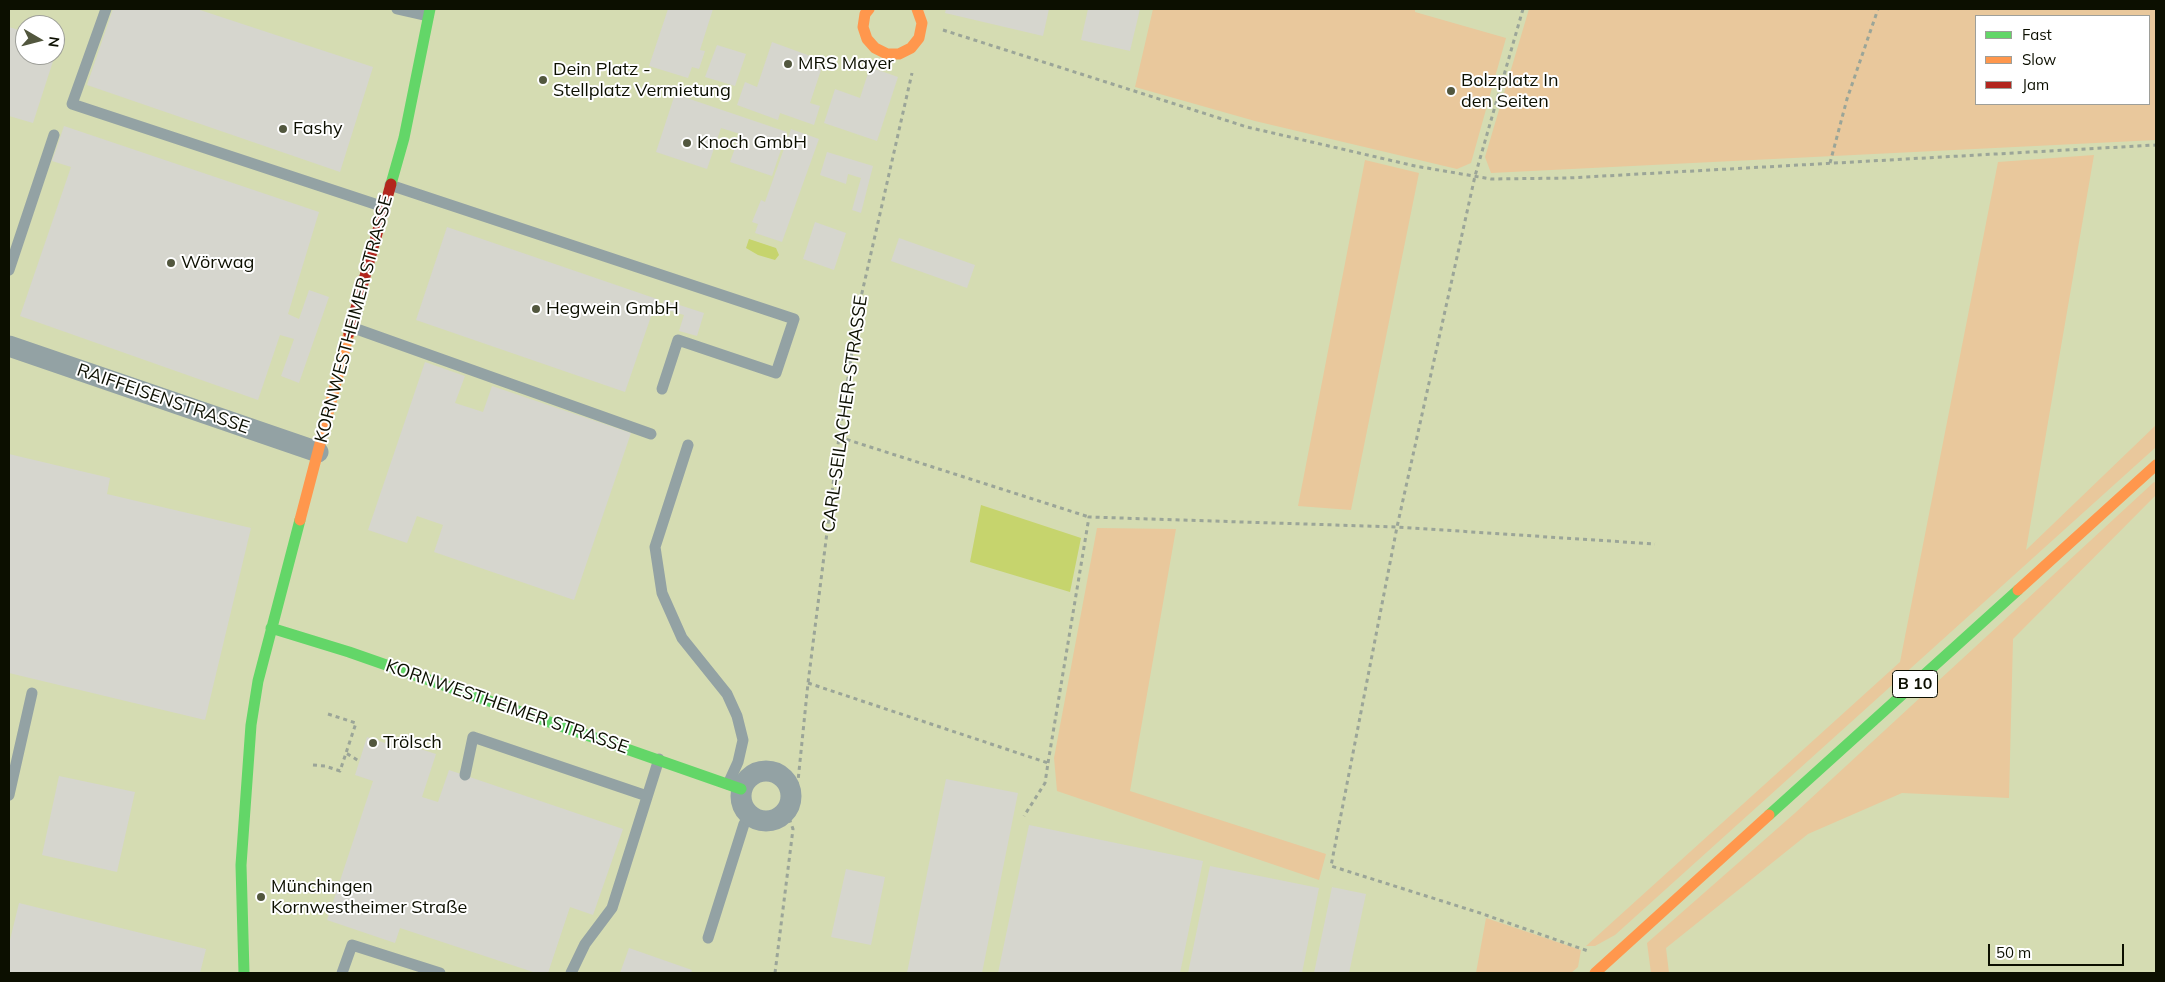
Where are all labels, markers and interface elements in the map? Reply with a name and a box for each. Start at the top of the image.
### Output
north arrow [15,15,65,65]
legend [1975,15,2150,105]
text: Fast [2022,25,2052,44]
text: N [44,35,64,48]
text: Slow [2022,50,2056,69]
place label: MRS Mayer [798,53,894,75]
marker: MRS Mayer [782,58,794,70]
place label: Dein Platz - Stellplatz Vermietung [553,59,731,102]
place label: Bolzplatz In den Seiten [1461,70,1559,112]
marker: Dein Platz - Stellplatz Vermietung [537,74,549,86]
text: Jam [2022,75,2049,94]
marker: Bolzplatz In den Seiten [1445,85,1457,97]
place label: Fashy [293,118,342,140]
marker: Fashy [277,123,289,135]
place label: Knoch GmbH [697,132,807,154]
marker: Knoch GmbH [681,137,693,149]
street label: KORNWESTHEIMER STRASSE [311,193,397,445]
place label: Wörwag [181,252,254,274]
marker: Wörwag [165,257,177,269]
street label: CARL-SEILACHER-STRASSE [818,294,872,534]
place label: Hegwein GmbH [546,298,679,320]
marker: Hegwein GmbH [530,303,542,315]
street label: RAIFFEISENSTRASSE [74,359,252,439]
street label: KORNWESTHEIMER STRASSE [383,655,631,759]
road number: B 10 [1892,671,1938,698]
place label: Trölsch [383,732,442,754]
marker: Trölsch [367,737,379,749]
place label: Münchingen Kornwestheimer Straße [271,876,467,919]
marker: Münchingen Kornwestheimer Straße [255,891,267,903]
scale bar [1990,934,2126,966]
text: 50 m [1996,943,2031,962]

